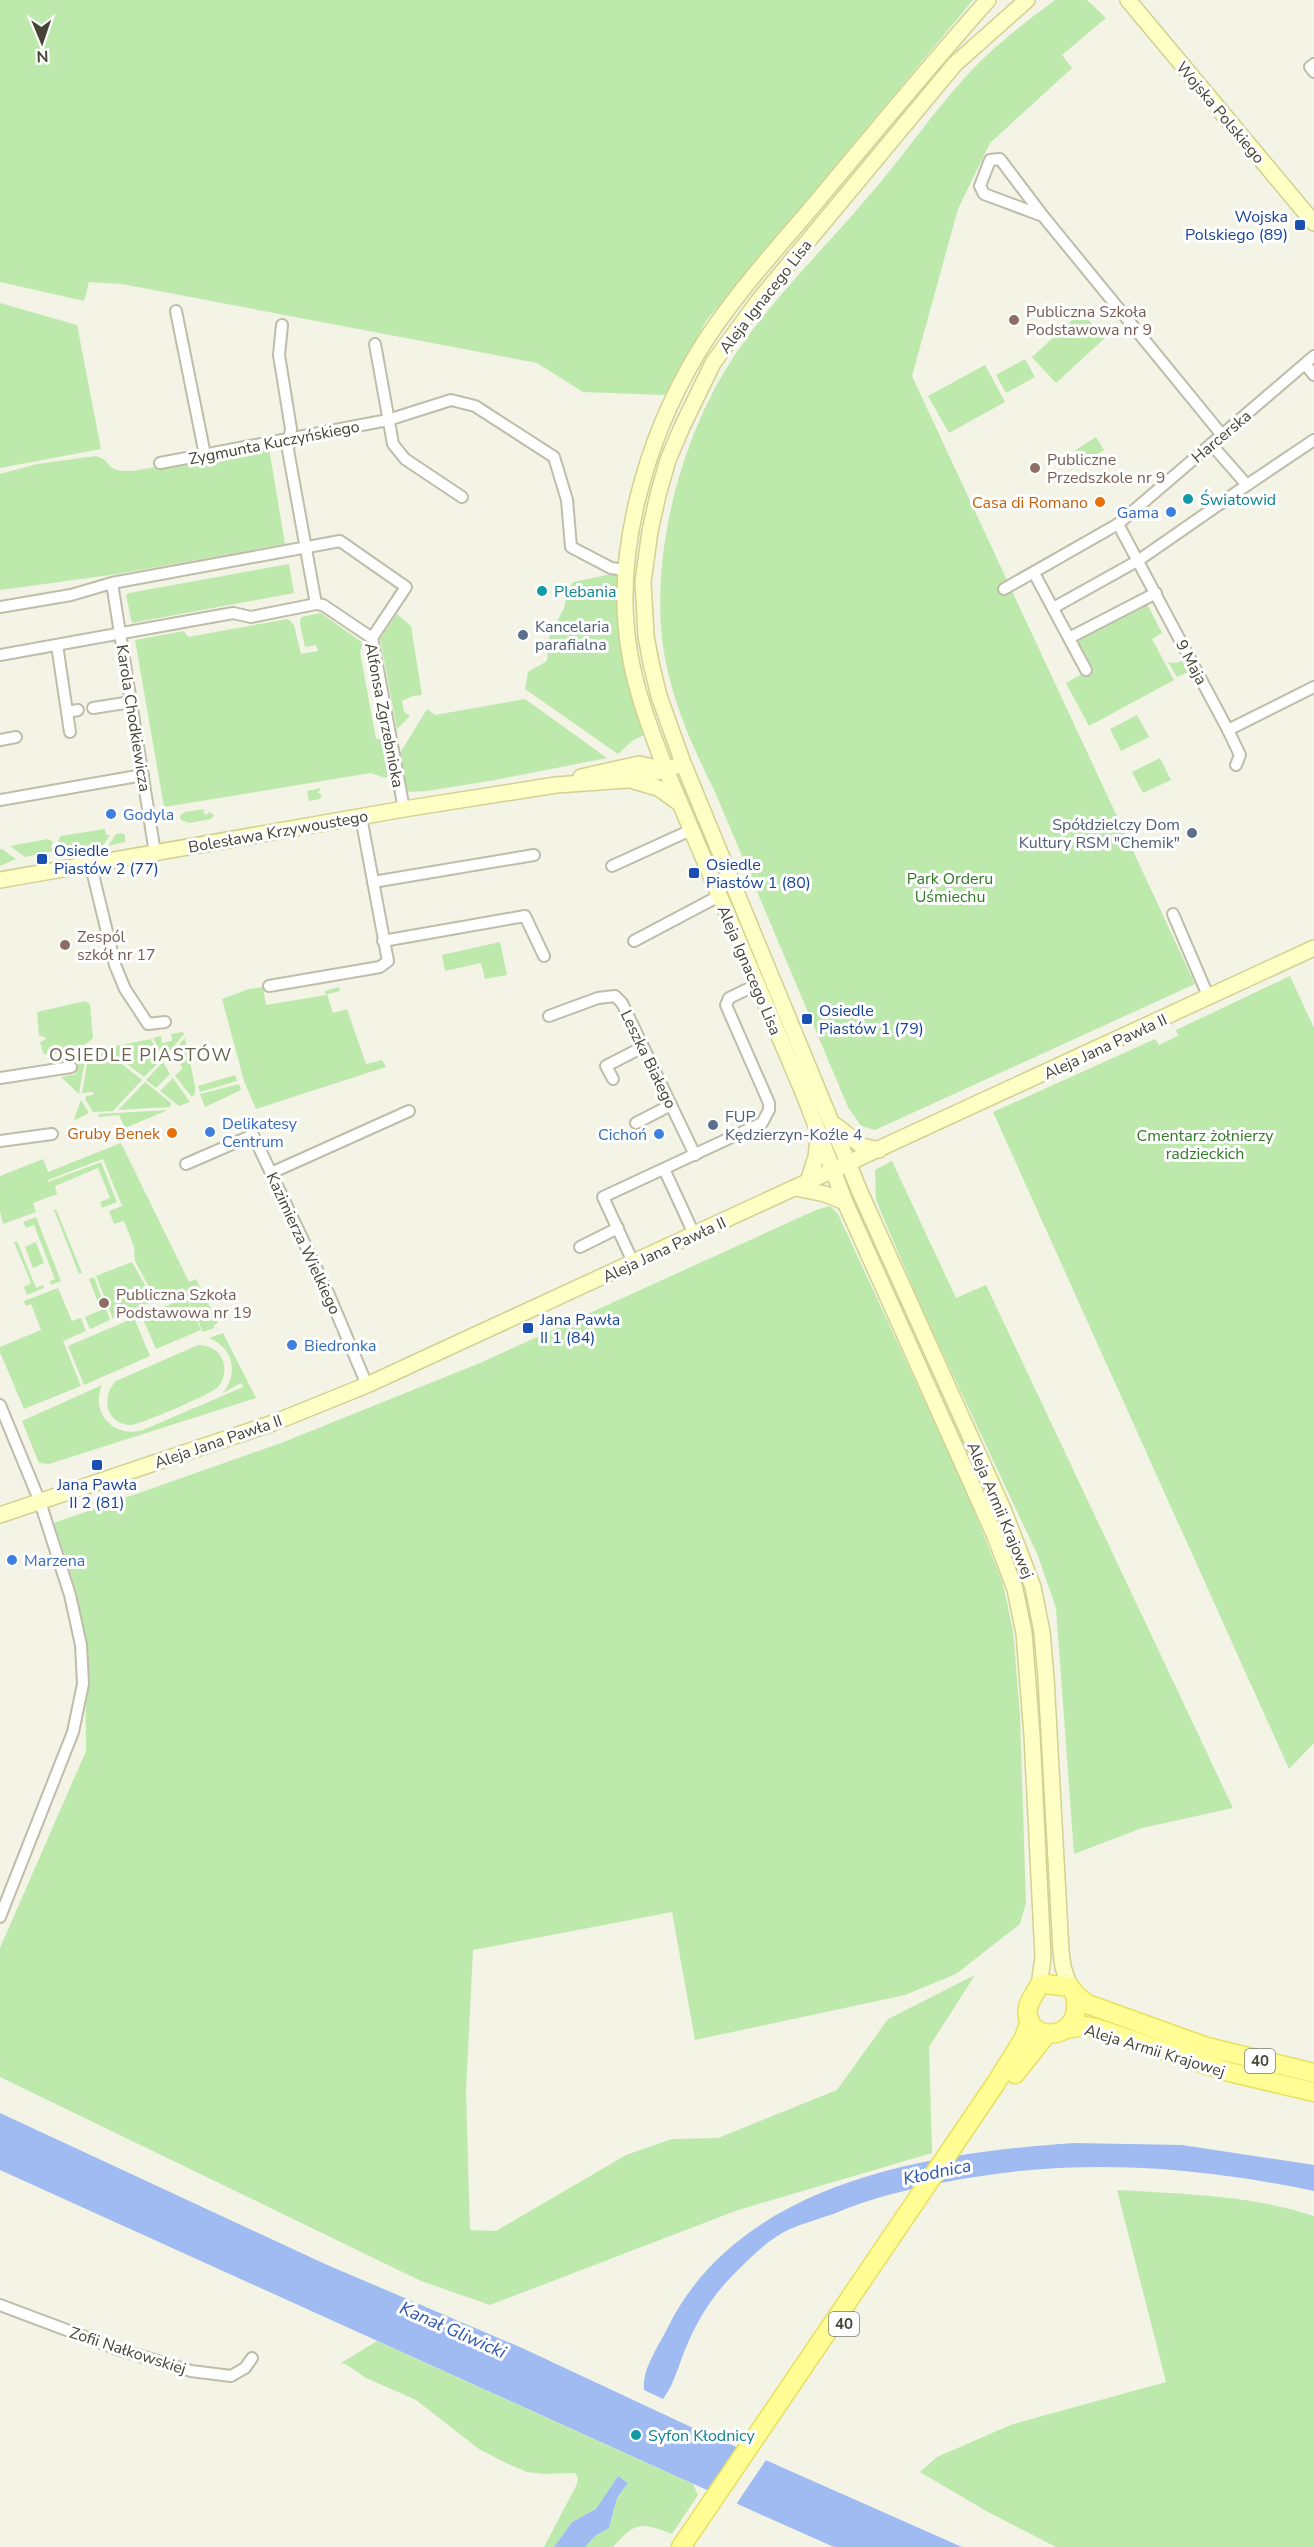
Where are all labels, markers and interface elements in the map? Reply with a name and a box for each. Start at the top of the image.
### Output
north arrow [12,12,72,72]
text: N [36,45,49,67]
street label: Wojska Polskiego [1171,57,1270,168]
place label: Wojska Polskiego (89) [1185,206,1288,246]
marker: Wojska Polskiego (89) [1293,218,1307,232]
street label: Aleja Ignacego Lisa [714,235,817,358]
place label: Publiczna Szkoła Podstawowa nr 9 [1026,301,1152,341]
marker: Publiczna Szkoła Podstawowa nr 9 [1007,313,1021,327]
street label: Harcerska [1187,405,1256,468]
street label: Zygmunta Kuczyńskiego [187,416,362,470]
place label: Publiczne Przedszkole nr 9 [1047,449,1165,489]
marker: Publiczne Przedszkole nr 9 [1028,461,1042,475]
place label: Światowid [1200,489,1276,511]
place label: Casa di Romano [972,492,1088,514]
marker: Światowid [1181,492,1195,506]
marker: Casa di Romano [1093,495,1107,509]
place label: Gama [1117,502,1159,524]
marker: Gama [1164,505,1178,519]
place label: Plebania [554,581,616,603]
marker: Plebania [535,584,549,598]
place label: Kancelaria parafialna [535,616,609,656]
marker: Kancelaria parafialna [516,628,530,642]
street label: 9 Maja [1170,636,1212,689]
street label: Alfonsa Zgrzebnioka [359,641,409,790]
street label: Karola Chodkiewicza [110,643,156,793]
place label: Godyla [123,804,174,826]
street label: Bolesława Krzywoustego [186,805,370,859]
marker: Godyla [104,807,118,821]
place label: Spółdzielczy Dom Kultury RSM "Chemik" [1019,814,1180,854]
marker: Spółdzielczy Dom Kultury RSM "Chemik" [1185,826,1199,840]
place label: Osiedle Piastów 2 (77) [54,840,159,880]
marker: Osiedle Piastów 2 (77) [35,852,49,866]
place label: Osiedle Piastów 1 (80) [706,854,811,894]
marker: Osiedle Piastów 1 (80) [687,866,701,880]
park label: Park Orderu Uśmiechu [907,868,993,908]
street label: Aleja Ignacego Lisa [712,902,786,1039]
place label: Zespól szkół nr 17 [77,926,156,966]
marker: Zespól szkół nr 17 [58,938,72,952]
place label: Osiedle Piastów 1 (79) [819,1000,924,1040]
street label: Leszka Białego [615,1006,682,1112]
street label: Aleja Jana Pawła II [1040,1009,1171,1085]
marker: Osiedle Piastów 1 (79) [800,1012,814,1026]
district label: OSIEDLE PIASTÓW [49,1043,233,1067]
place label: FUP Kędzierzyn-Koźle 4 [725,1106,863,1146]
place label: Delikatesy Centrum [222,1113,298,1153]
marker: FUP Kędzierzyn-Koźle 4 [706,1118,720,1132]
place label: Gruby Benek [67,1123,161,1145]
place label: Cichoń [598,1124,647,1146]
marker: Delikatesy Centrum [203,1125,217,1139]
park label: Cmentarz żołnierzy radzieckich [1137,1125,1274,1165]
marker: Gruby Benek [165,1126,179,1140]
marker: Cichoń [652,1127,666,1141]
street label: Kazimierza Wielkiego [261,1169,346,1318]
street label: Aleja Jana Pawła II [599,1212,730,1288]
place label: Publiczna Szkoła Podstawowa nr 19 [116,1284,252,1324]
marker: Publiczna Szkoła Podstawowa nr 19 [97,1296,111,1310]
place label: Jana Pawła II 1 (84) [539,1309,620,1349]
marker: Jana Pawła II 1 (84) [521,1321,535,1335]
place label: Biedronka [304,1335,376,1357]
marker: Biedronka [285,1338,299,1352]
street label: Aleja Jana Pawła II [152,1410,285,1474]
street label: Aleja Armii Krajowej [961,1439,1039,1582]
marker: Jana Pawła II 2 (81) [90,1458,104,1472]
place label: Jana Pawła II 2 (81) [56,1474,137,1514]
place label: Marzena [24,1550,85,1572]
marker: Marzena [5,1553,19,1567]
street label: Aleja Armii Krajowej [1082,2019,1228,2083]
road number: 40 [1245,2049,1275,2073]
water label: Kłodnica [901,2153,973,2191]
water label: Kanał Gliwicki [396,2296,511,2364]
road number: 40 [829,2312,859,2336]
street label: Zofii Nałkowskiej [67,2322,189,2380]
place label: Syfon Kłodnicy [648,2425,755,2447]
marker: Syfon Kłodnicy [629,2428,643,2442]

